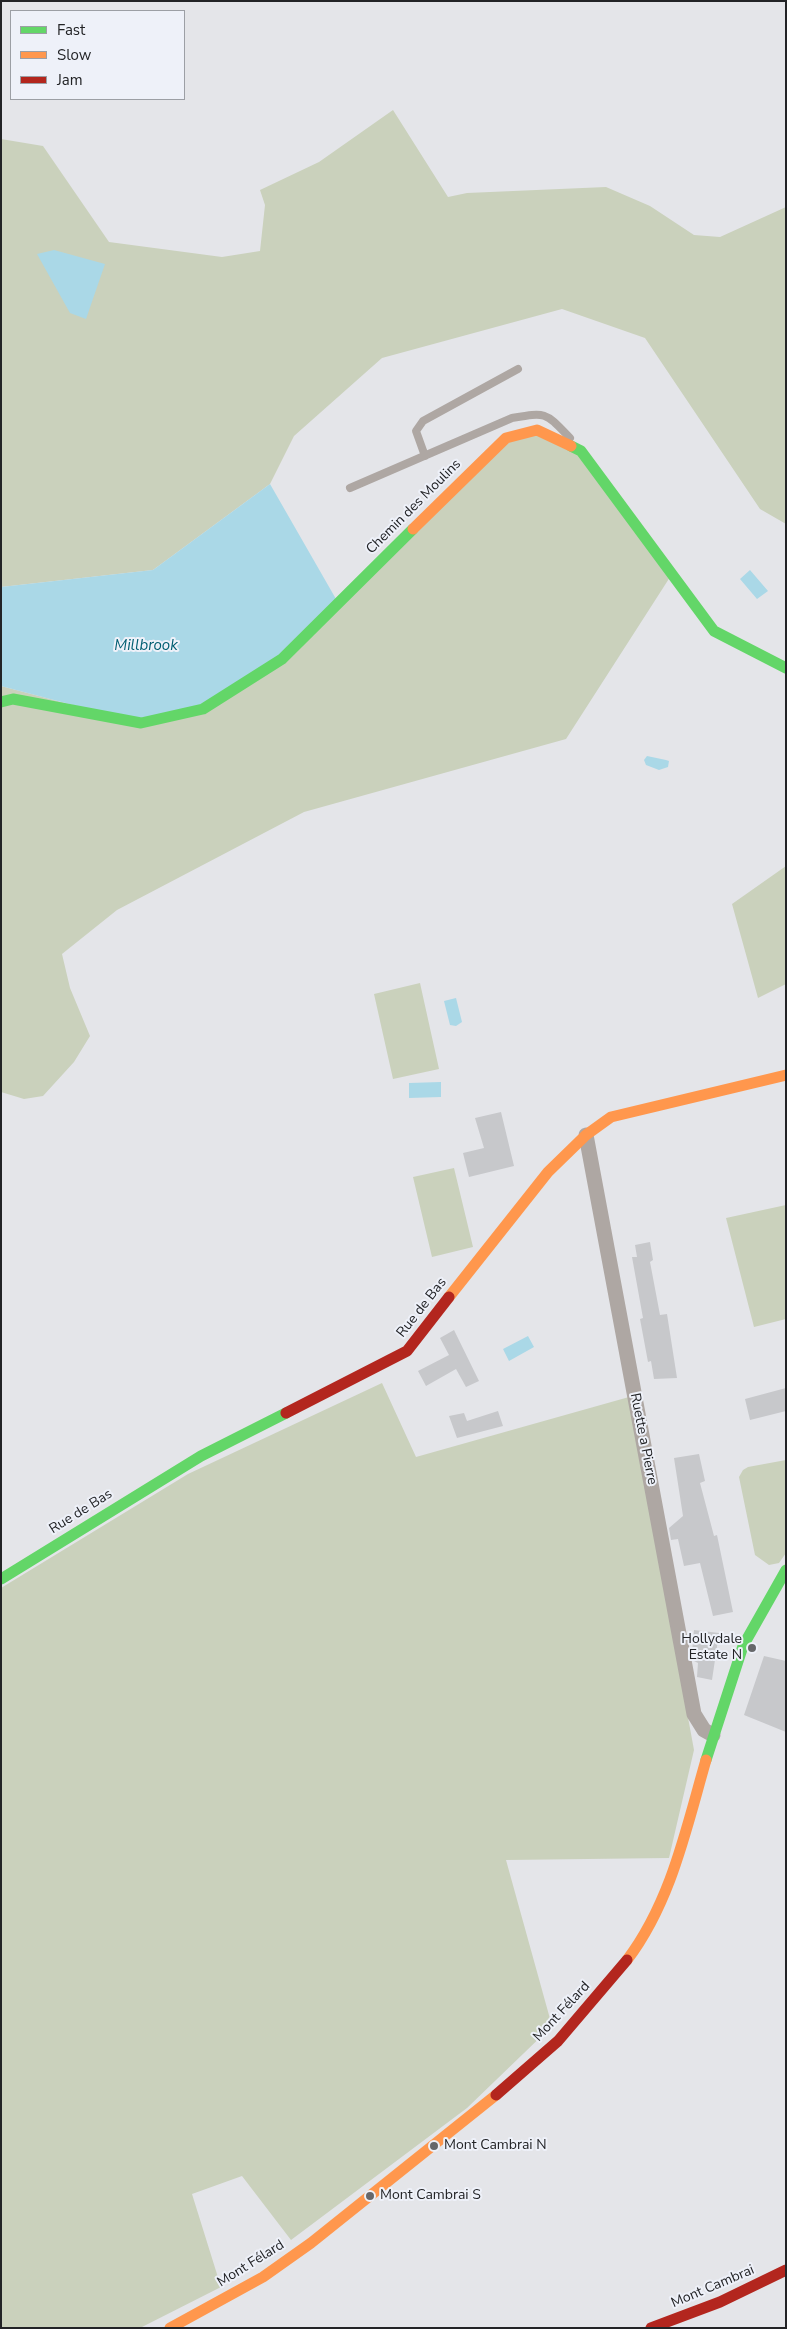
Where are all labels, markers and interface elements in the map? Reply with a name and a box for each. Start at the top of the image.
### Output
legend [10,10,185,100]
text: Fast [57,20,85,40]
text: Slow [57,45,91,65]
text: Jam [57,70,83,90]
street label: Chemin des Moulins [363,456,465,558]
water label: Millbrook [114,637,178,655]
street label: Rue de Bas [393,1275,451,1341]
street label: Ruette a Pierre [626,1392,660,1486]
street label: Rue de Bas [46,1486,116,1538]
place label: Hollydale Estate N [681,1632,742,1664]
marker: Hollydale Estate N [746,1642,758,1654]
street label: Mont Félard [530,1979,594,2045]
place label: Mont Cambrai N [444,2138,547,2154]
marker: Mont Cambrai N [428,2140,440,2152]
place label: Mont Cambrai S [380,2188,481,2204]
marker: Mont Cambrai S [364,2190,376,2202]
street label: Mont Félard [214,2237,288,2291]
street label: Mont Cambrai [669,2262,757,2312]

